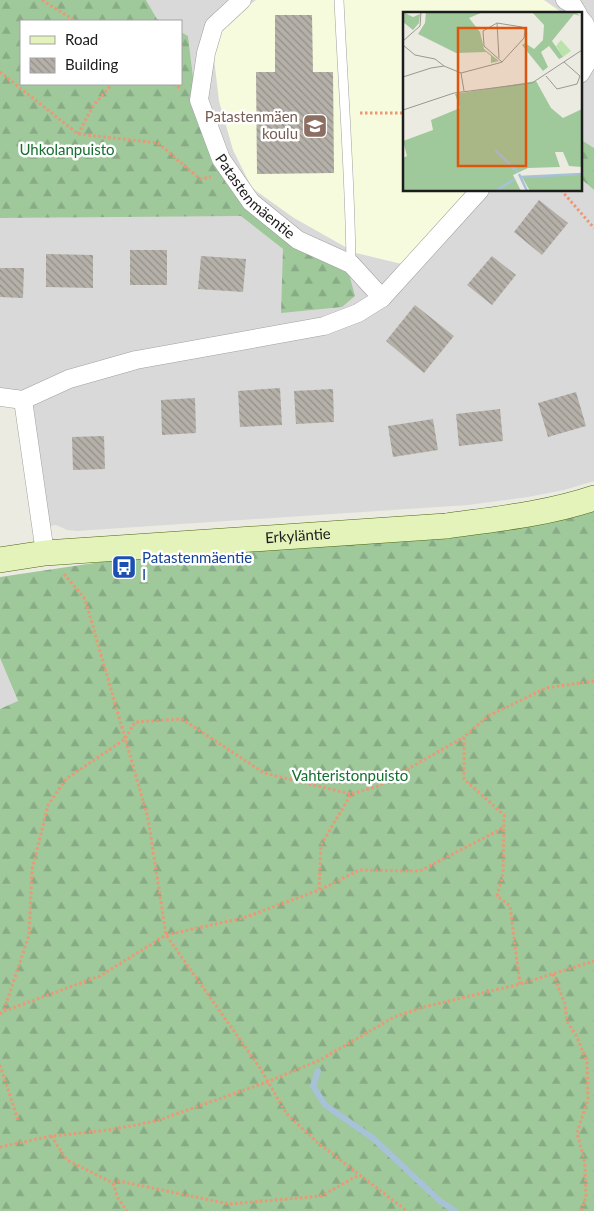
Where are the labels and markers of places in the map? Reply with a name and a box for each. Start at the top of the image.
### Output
place label: Patastenmäen koulu [205,107,298,142]
school or university icon: Patastenmäen koulu [302,113,328,139]
place label: Patastenmäentie I [142,548,252,583]
bus stop icon: Patastenmäentie I [111,554,137,580]

